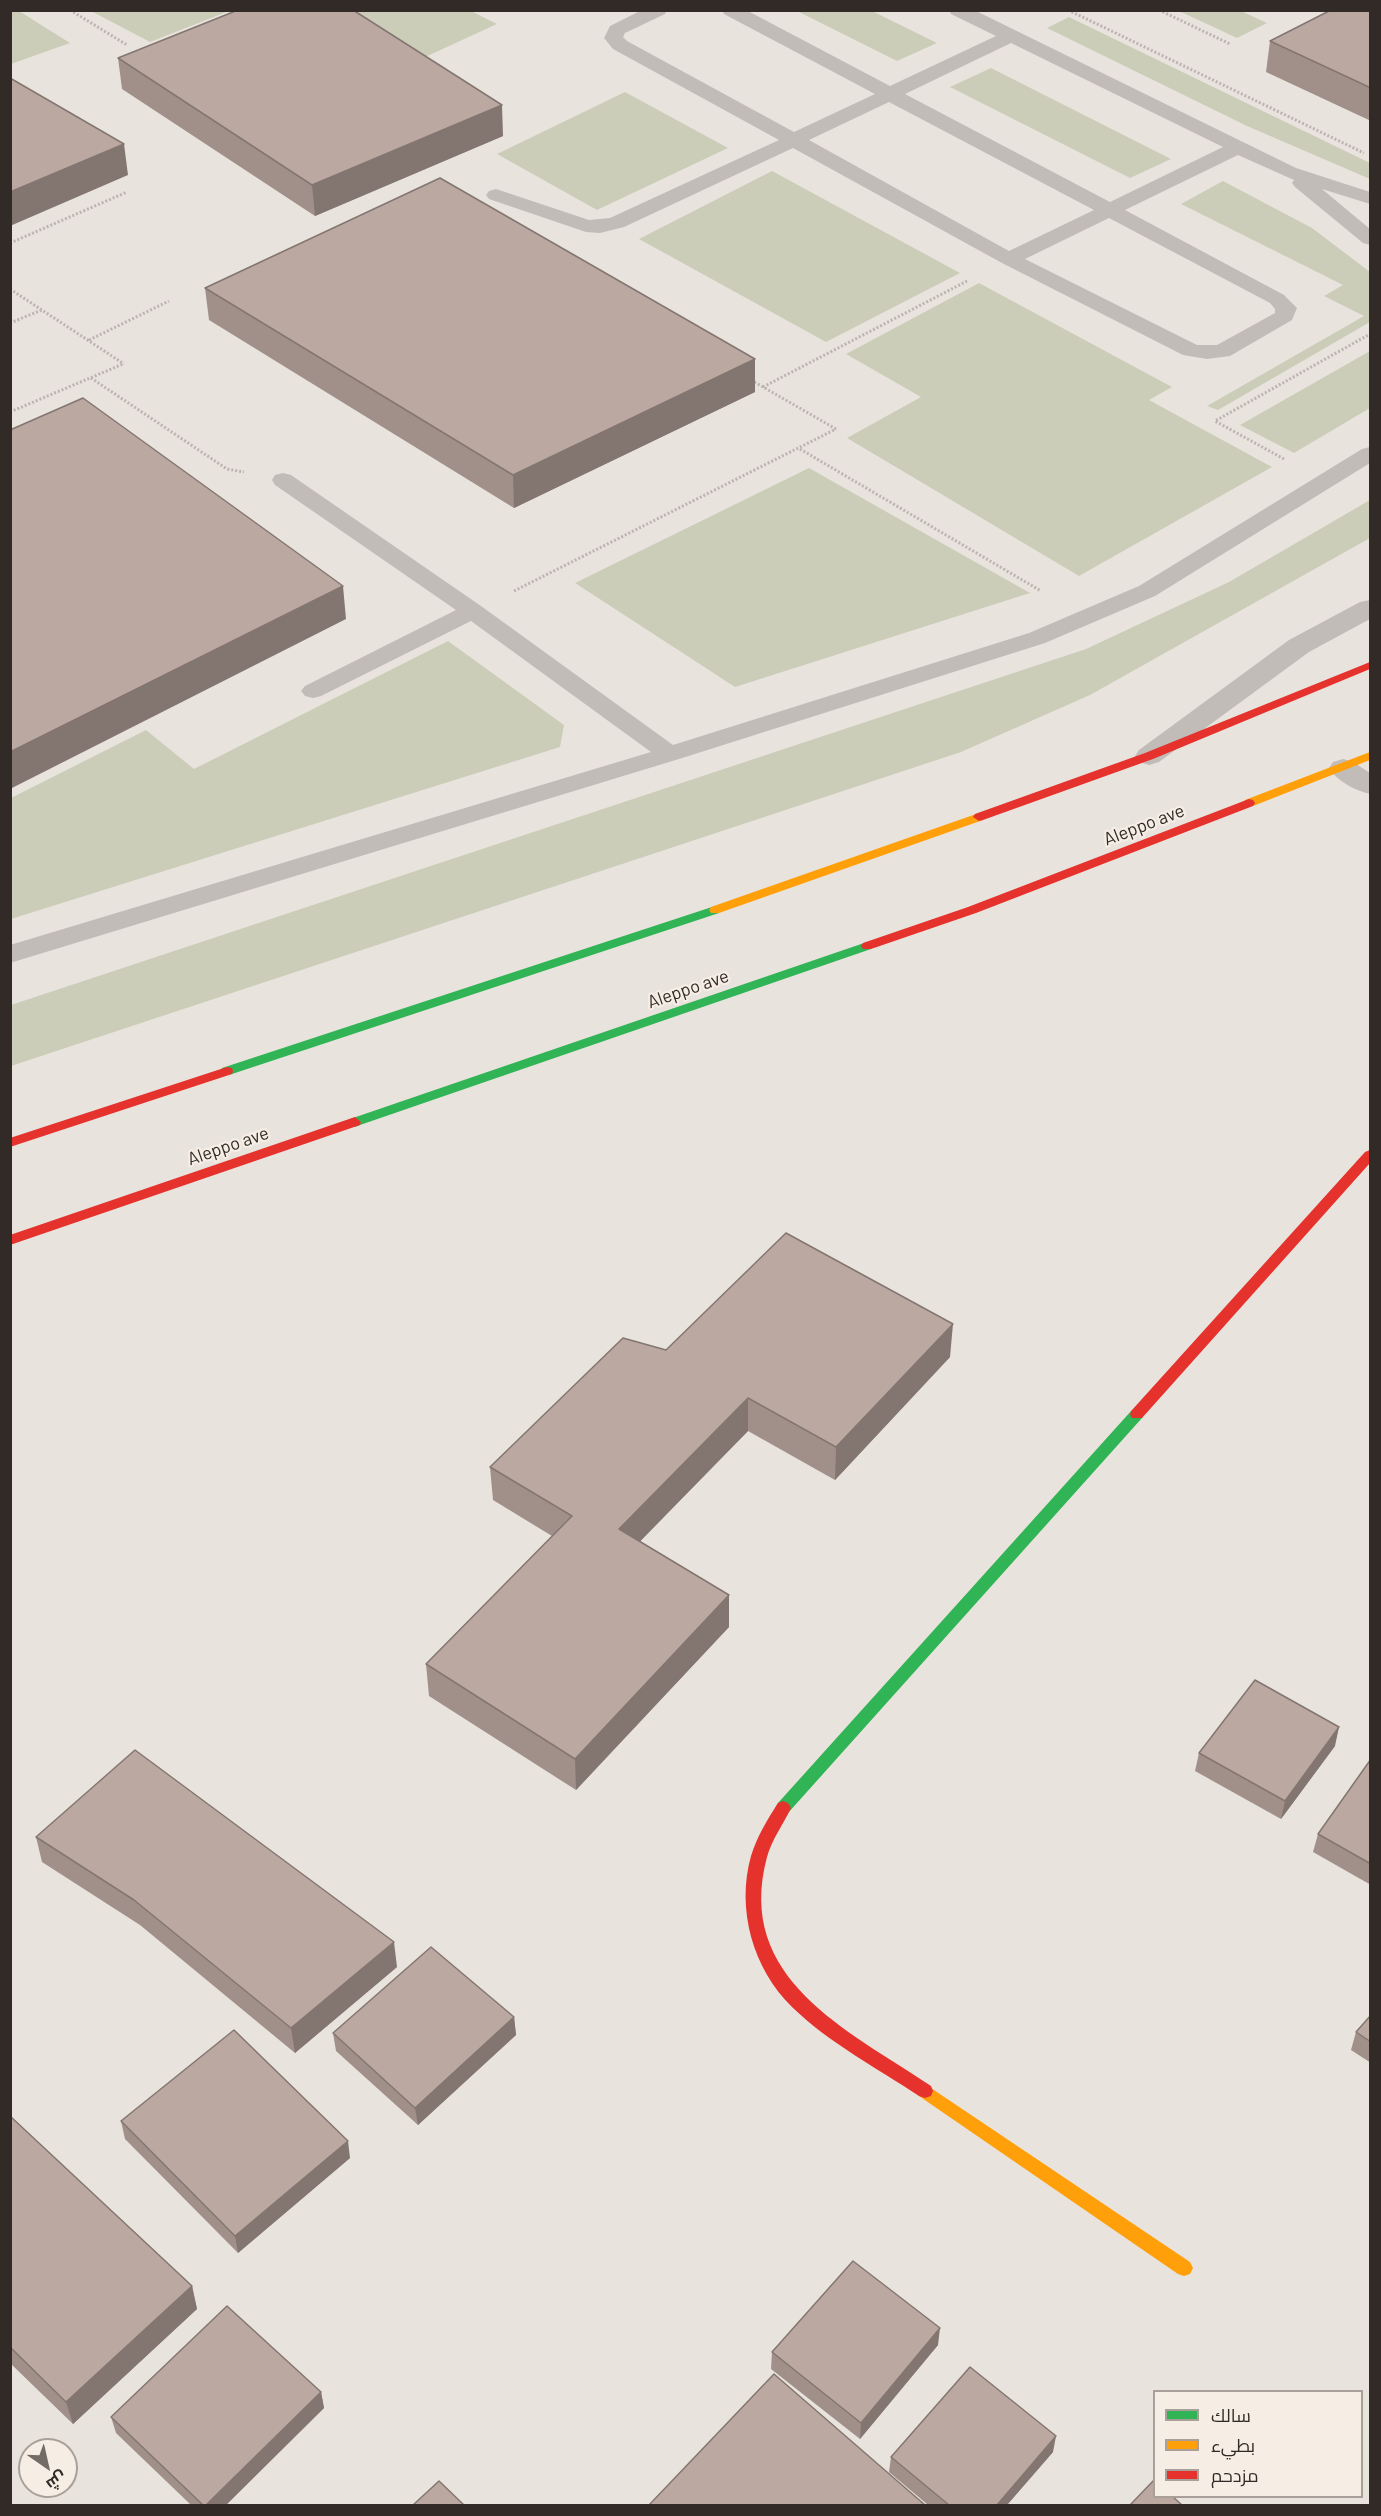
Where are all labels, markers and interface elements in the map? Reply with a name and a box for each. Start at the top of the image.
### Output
street label: Aleppo ave [1101,800,1187,850]
street label: Aleppo ave [644,965,732,1013]
street label: Aleppo ave [184,1122,272,1170]
legend [1153,2390,1363,2498]
text: سالك [1211,2404,1251,2426]
text: بطيء [1211,2434,1255,2456]
north arrow [18,2438,78,2498]
text: مزدحم [1211,2464,1259,2486]
text: ش [43,2468,71,2495]

